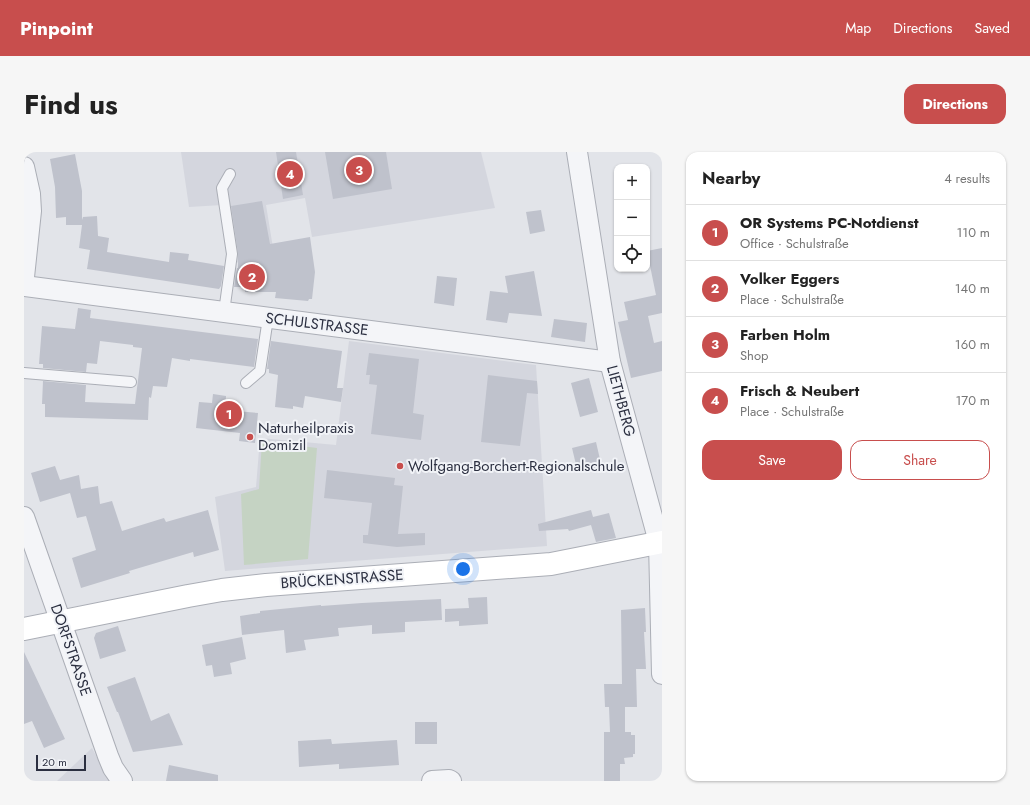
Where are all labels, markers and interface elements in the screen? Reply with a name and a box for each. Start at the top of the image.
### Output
text: Pinpoint [20,15,93,42]
text: Map [845,18,871,38]
text: Directions [893,18,953,38]
text: Saved [975,18,1010,38]
text: Find us [24,84,118,125]
button: Directions [904,84,1006,124]
pin: 3 [346,155,372,185]
pin: 4 [277,159,303,189]
map controls [614,164,650,272]
button: + [614,164,650,200]
text: Nearby [702,166,760,190]
text: 4 results [944,169,990,188]
button: − [614,200,650,236]
text: OR Systems PC-Notdienst [740,212,919,234]
text: 1 [712,223,718,242]
text: 110 m [956,223,990,242]
text: Office · Schulstraße [740,234,849,253]
button: locate [614,236,650,272]
pin: 2 [239,262,265,292]
text: Volker Eggers [740,268,839,290]
text: 2 [711,279,719,298]
text: 140 m [955,279,990,298]
text: Place · Schulstraße [740,290,844,309]
street label: SCHULSTRASSE [264,307,370,341]
text: Farben Holm [740,324,830,346]
text: 3 [711,335,719,354]
text: 160 m [955,335,990,354]
text: Shop [740,346,768,365]
street label: LIETHBERG [601,363,641,439]
text: Frisch & Neubert [740,380,859,402]
text: 4 [710,391,720,410]
text: 170 m [955,391,990,410]
pin: 1 [216,399,242,429]
text: Place · Schulstraße [740,402,844,421]
place label: Naturheilpraxis Domizil [258,417,354,456]
marker: Naturheilpraxis Domizil [245,432,255,442]
button: Save [702,440,842,480]
button: Share [850,440,990,480]
place label: Wolfgang-Borchert-Regionalschule [408,455,625,477]
marker: Wolfgang-Borchert-Regionalschule [395,461,405,471]
your location [453,559,473,579]
street label: BRÜCKENSTRASSE [280,564,404,594]
street label: DORFSTRASSE [45,601,97,699]
scale bar [36,753,86,772]
text: 20 m [42,754,67,770]

